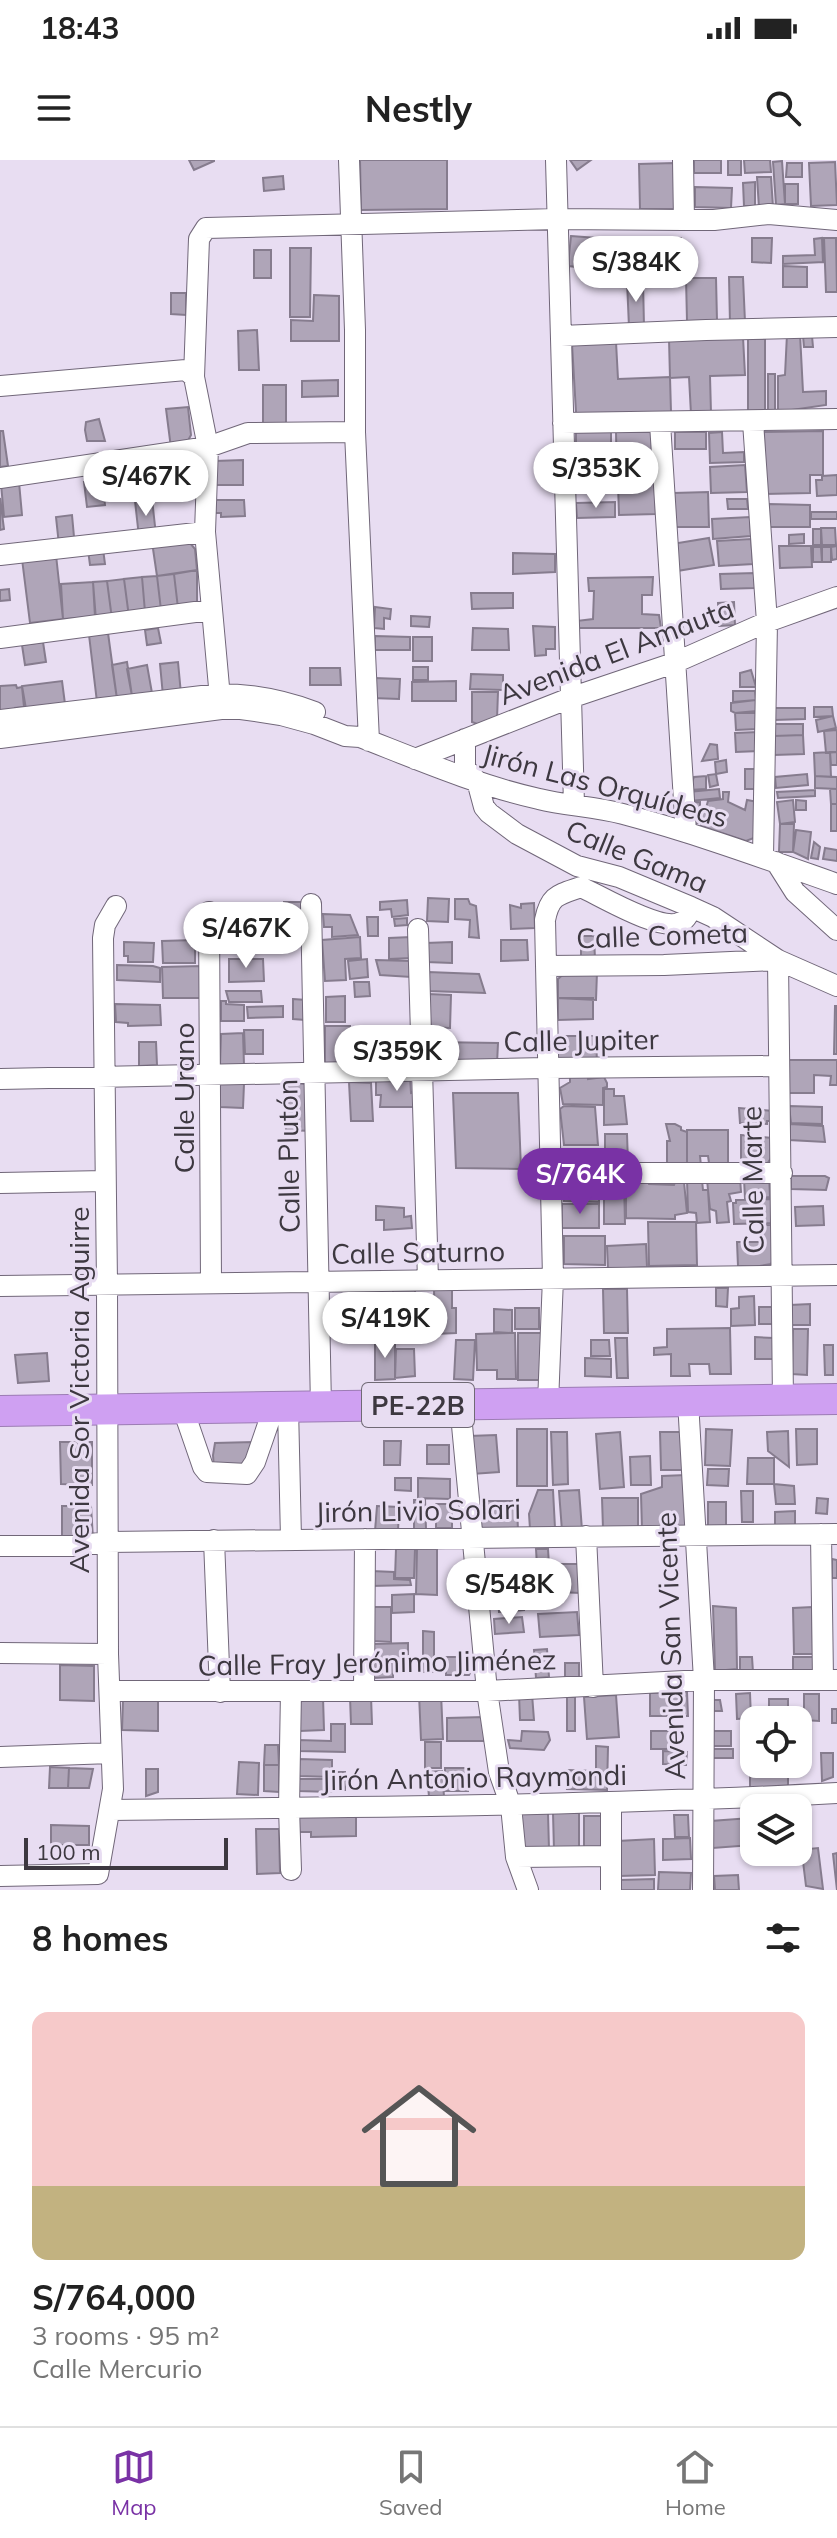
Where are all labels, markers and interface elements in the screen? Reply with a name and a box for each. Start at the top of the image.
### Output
text: 18:43 [40,9,119,47]
icon: menu [32,86,76,130]
text: Nestly [365,86,472,131]
icon: search [761,86,805,130]
pin: S/384K [571,236,701,304]
text: S/384K [591,245,681,278]
pin: S/353K [531,442,661,510]
pin: S/467K [81,450,211,518]
text: S/353K [551,451,641,484]
text: S/467K [101,459,191,492]
street label: Avenida El Amauta [494,590,738,712]
street label: Jirón Las Orquídeas [478,735,732,835]
street label: Calle Gama [561,812,713,900]
pin: S/467K [181,902,311,970]
text: S/467K [201,911,291,944]
street label: Calle Cometa [575,915,749,955]
street label: Calle Jupiter [503,1021,660,1059]
street label: Calle Urano [166,1022,201,1174]
pin: S/359K [332,1025,462,1093]
text: S/359K [352,1034,442,1067]
street label: Calle Plutón [269,1078,307,1234]
street label: Calle Marte [733,1106,771,1254]
pin: S/764K [515,1148,645,1216]
text: S/764K [535,1157,625,1190]
street label: Avenida Sor Victoria Aguirre [61,1207,96,1573]
street label: Calle Saturno [331,1233,505,1271]
pin: S/419K [320,1292,450,1360]
text: S/419K [340,1301,430,1334]
road number: PE-22B [362,1383,474,1427]
street label: Jirón Livio Solari [315,1491,521,1529]
street label: Avenida San Vicente [648,1511,692,1781]
pin: S/548K [444,1558,574,1626]
text: S/548K [464,1567,554,1600]
street label: Calle Fray Jerónimo Jiménez [197,1641,557,1683]
map controls [740,1706,812,1866]
button: locate [740,1706,812,1778]
street label: Jirón Antonio Raymondi [321,1757,627,1797]
button: layers [740,1794,812,1866]
scale bar [24,1834,228,1870]
text: 100 m [36,1838,101,1866]
icon: filters [761,1916,805,1960]
text: 8 homes [32,1917,169,1960]
icon: home [347,2064,491,2208]
text: S/764,000 [32,2276,196,2319]
text: 3 rooms · 95 m² [32,2319,219,2352]
text: Calle Mercurio [32,2352,202,2385]
tab: Map [111,2445,157,2521]
tab: Saved [379,2445,443,2521]
tab: Home [665,2445,726,2521]

